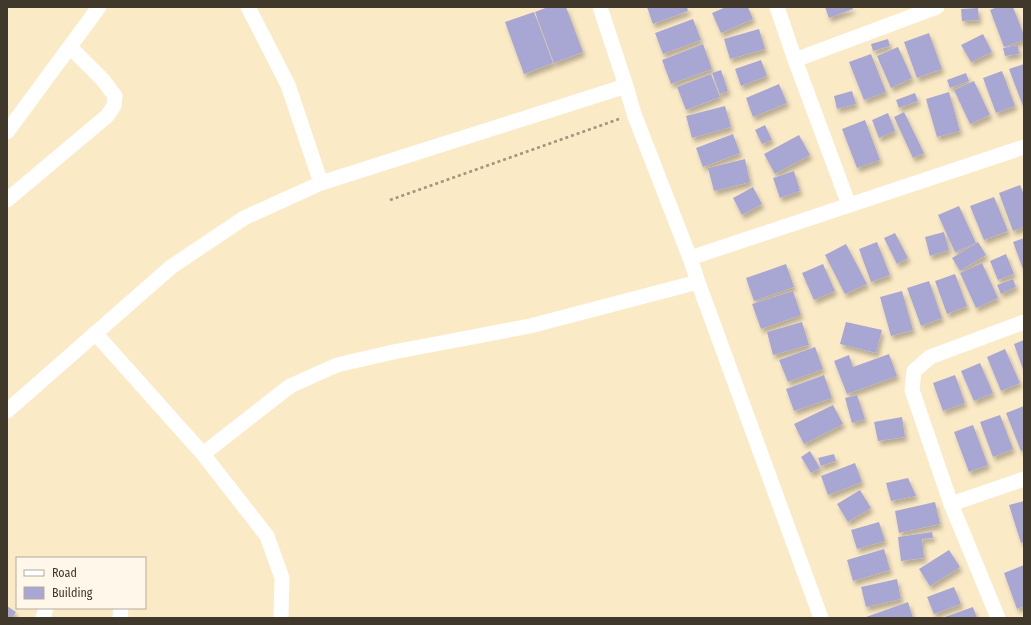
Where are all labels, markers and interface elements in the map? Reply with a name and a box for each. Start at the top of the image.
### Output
legend [16,557,146,609]
text: Road [52,566,77,580]
text: Building [52,586,93,600]

